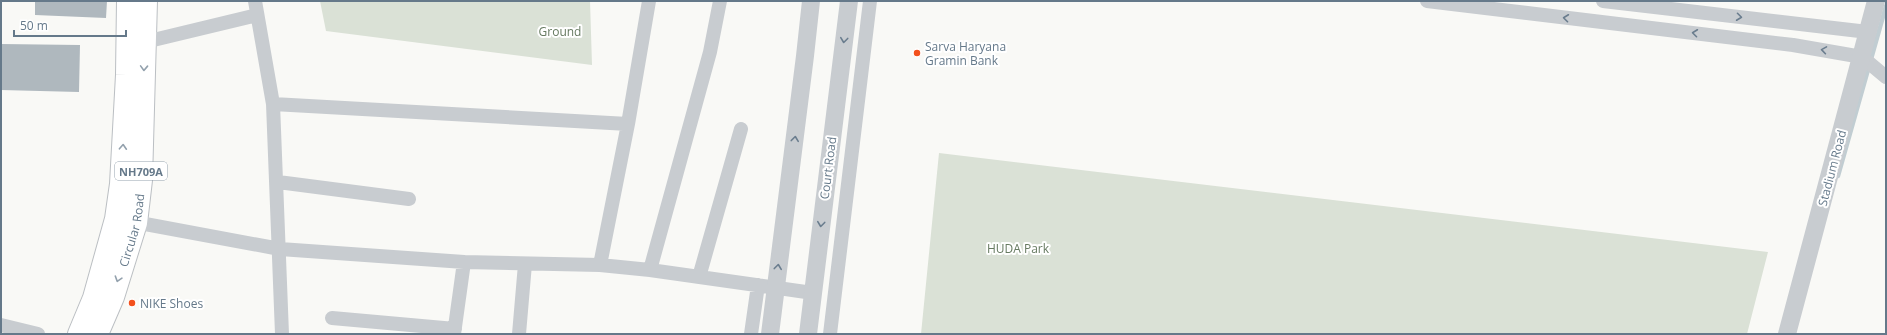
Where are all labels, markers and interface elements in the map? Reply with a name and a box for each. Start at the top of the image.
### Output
scale bar [14,12,126,38]
one-way arrow [1736,12,1742,21]
one-way arrow [1563,14,1569,23]
text: 50 m [20,17,48,34]
park label: Ground [539,23,581,40]
one-way arrow [1692,29,1698,38]
one-way arrow [840,37,849,43]
place label: Sarva Haryana Gramin Bank [925,38,1006,69]
one-way arrow [1820,46,1827,55]
marker: Sarva Haryana Gramin Bank [912,48,922,58]
one-way arrow [140,65,149,71]
street label: Stadium Road [1814,128,1850,208]
one-way arrow [790,135,799,142]
street label: Court Road [816,136,840,200]
one-way arrow [119,144,127,150]
road number: NH709A [115,162,167,180]
street label: Circular Road [114,193,148,269]
one-way arrow [817,221,826,227]
park label: HUDA Park [987,240,1050,257]
one-way arrow [773,264,782,270]
one-way arrow [114,275,123,282]
place label: NIKE Shoes [140,295,203,312]
marker: NIKE Shoes [127,298,137,308]

